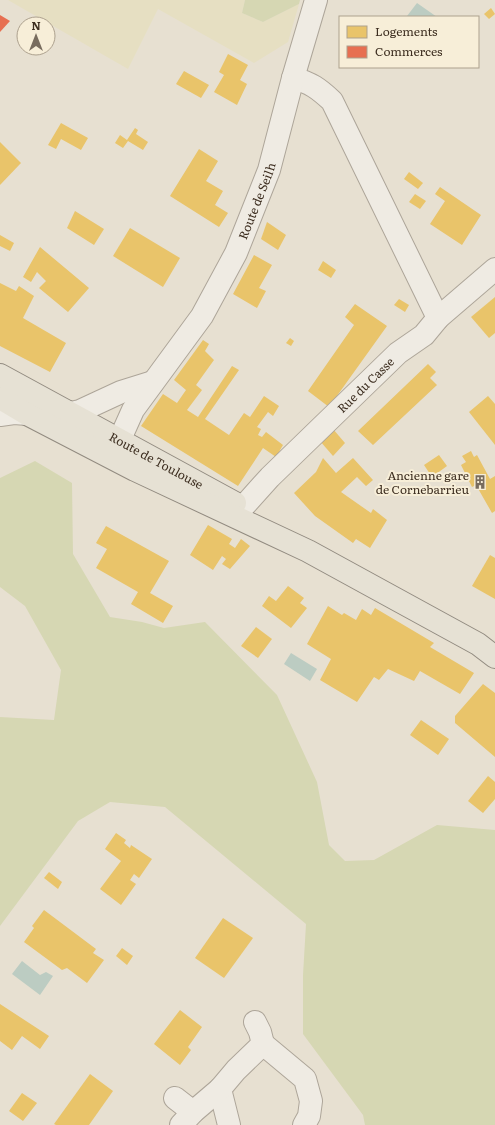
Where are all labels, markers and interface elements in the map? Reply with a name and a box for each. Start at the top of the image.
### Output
north arrow [16,16,56,56]
legend [339,16,479,68]
text: N [31,17,41,33]
text: Logements [375,22,438,40]
text: Commerces [375,42,443,60]
street label: Route de Seilh [233,161,280,242]
street label: Rue du Casse [333,353,398,417]
street label: Route de Toulouse [106,427,207,493]
place label: Ancienne gare de Cornebarrieu [376,466,469,498]
building icon: Ancienne gare de Cornebarrieu [472,474,488,490]

